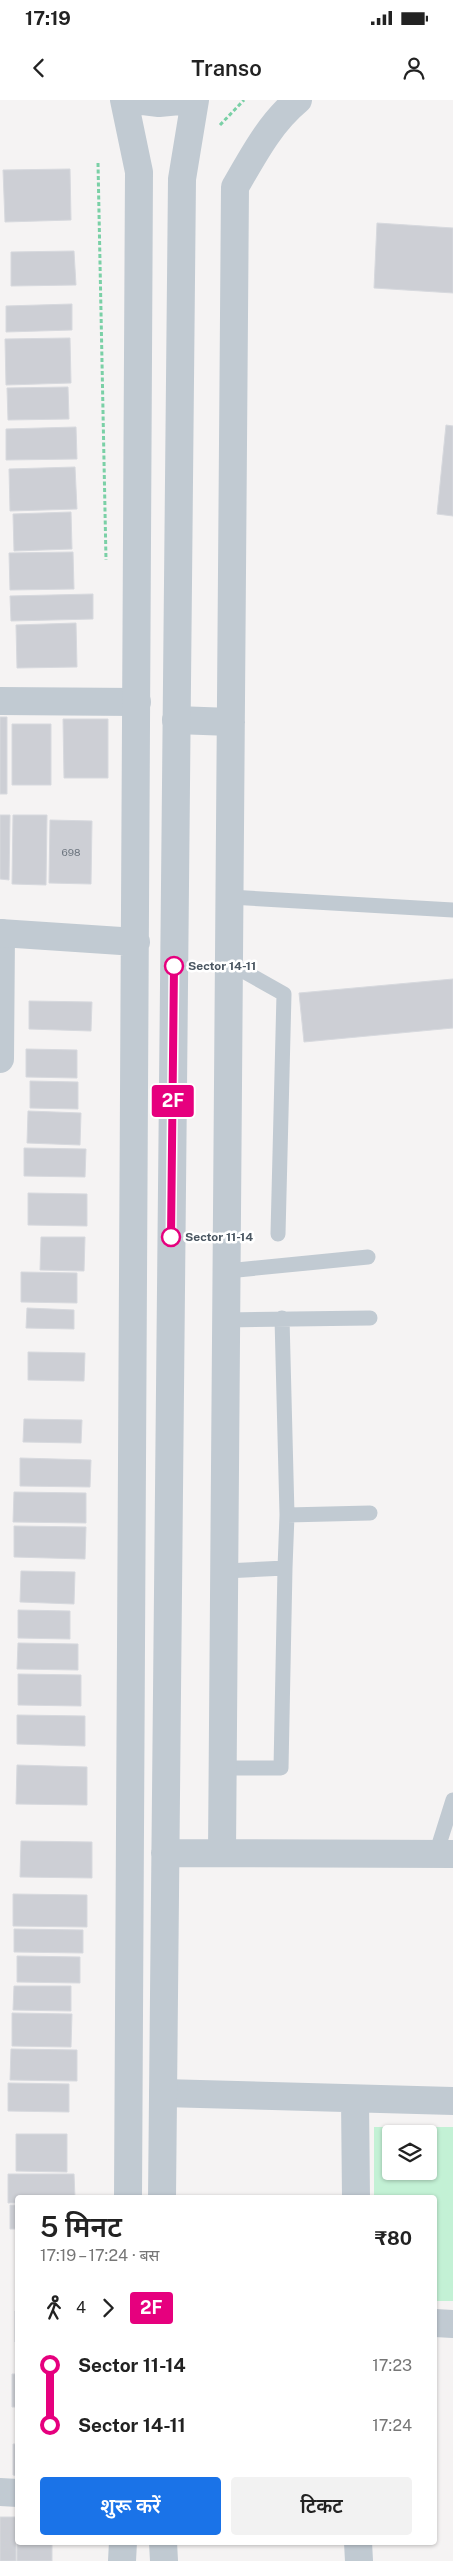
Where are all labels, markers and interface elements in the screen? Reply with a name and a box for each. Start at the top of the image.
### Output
text: 17:19 [25,7,71,29]
icon: back [25,54,53,82]
icon: person [400,54,428,82]
text: Transo [191,55,262,81]
house number: 698 [62,846,80,858]
marker: Sector 14-11 [164,956,184,976]
place label: Sector 14-11 [188,959,256,973]
line badge: 2F [150,1085,196,1117]
text: 2F [162,1090,184,1111]
marker: Sector 11-14 [161,1227,181,1247]
place label: Sector 11-14 [185,1230,253,1244]
map controls [382,2125,437,2180]
button: layers [382,2125,437,2180]
text: 5 मिनट [40,2210,122,2243]
text: ₹80 [375,2227,412,2249]
text: 17:19 – 17:24 · बस [40,2246,159,2265]
icon: walk [40,2294,68,2322]
icon: forward [94,2294,122,2322]
text: 2F [140,2297,163,2318]
text: 4 [76,2298,86,2317]
text: Sector 11-14 [78,2354,186,2376]
text: 17:23 [372,2356,412,2375]
text: Sector 14-11 [78,2414,186,2436]
text: 17:24 [372,2416,412,2435]
button: शुरू करें [40,2477,221,2535]
button: टिकट [231,2477,412,2535]

